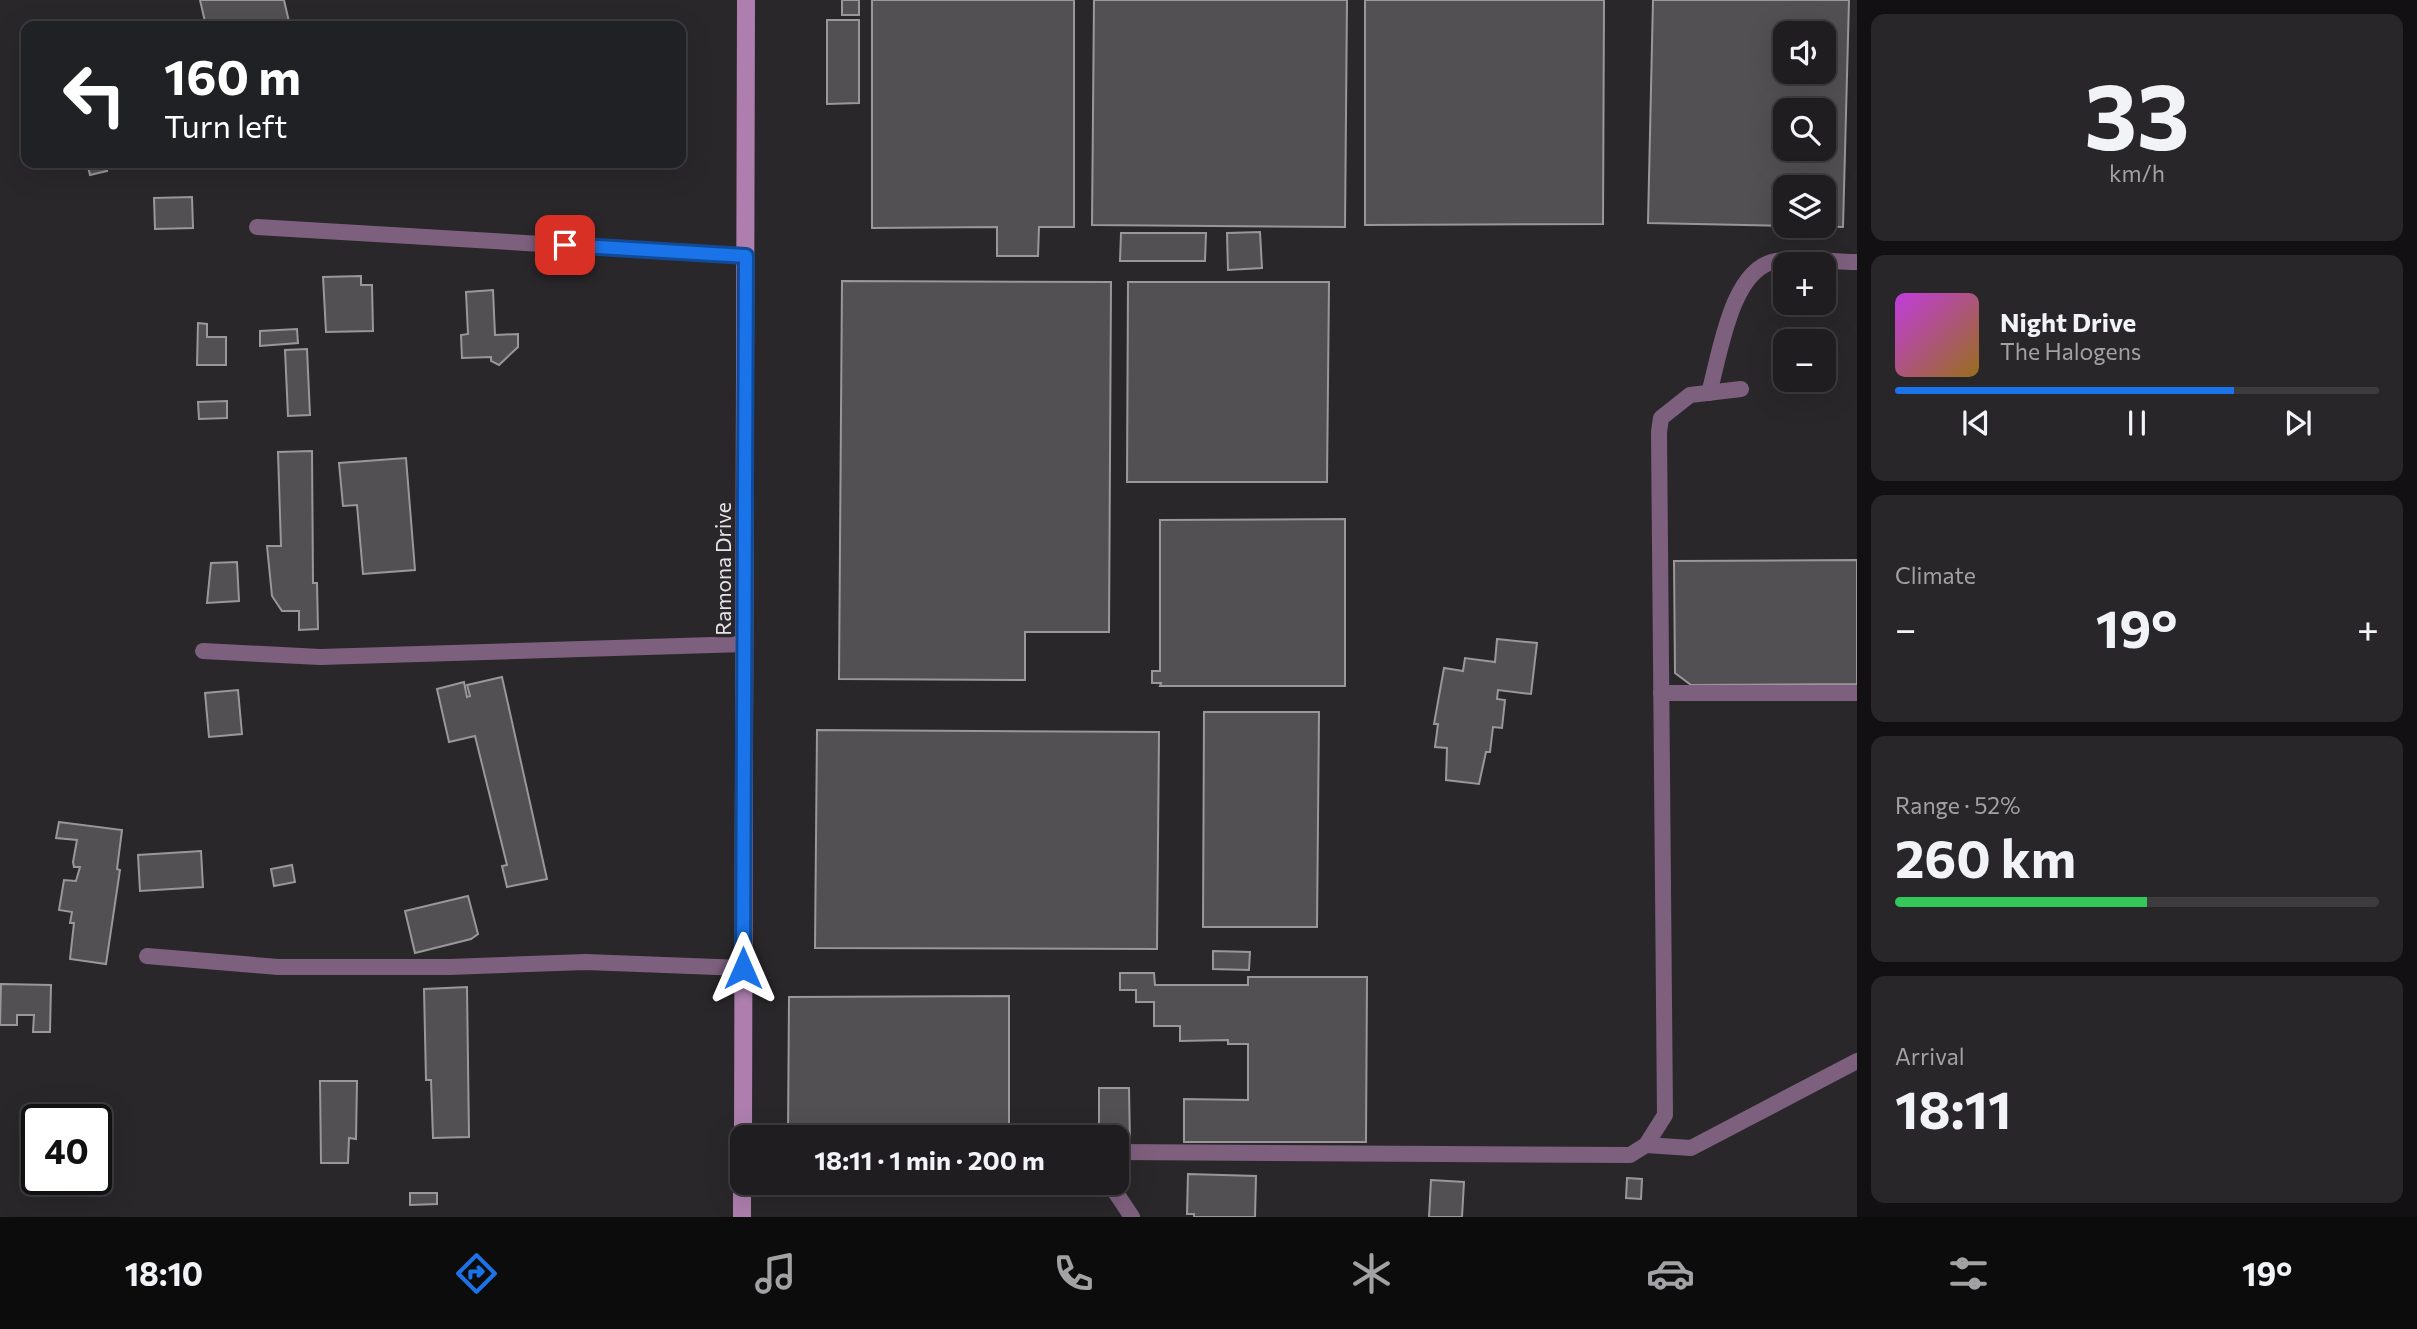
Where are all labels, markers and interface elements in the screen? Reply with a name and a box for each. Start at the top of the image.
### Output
map controls [1773,21,1836,392]
button: sound [1773,21,1836,84]
text: 160 m [164,45,301,105]
icon: left [49,49,140,140]
text: 33 [2084,57,2190,169]
button: search [1773,98,1836,161]
text: Turn left [164,105,288,145]
text: km/h [2109,159,2165,187]
button: layers [1773,175,1836,238]
pin [535,215,595,275]
icon: arrive [546,226,584,264]
button: + [1773,252,1836,315]
text: Night Drive [2000,306,2136,337]
button: − [1773,329,1836,392]
text: The Halogens [2000,337,2141,365]
icon: previous [1957,404,1995,442]
icon: pause [2118,404,2156,442]
icon: next [2279,404,2317,442]
street label: Ramona Drive [710,502,735,636]
text: Climate [1895,561,1976,589]
text: 19° [2096,595,2177,659]
text: − [1895,604,1917,651]
text: + [2357,604,2379,651]
text: Range · 52% [1895,791,2020,819]
text: 260 km [1895,825,2076,889]
position arrow [706,931,780,1005]
text: Arrival [1895,1042,1965,1070]
text: 18:11 [1895,1076,2012,1140]
speed limit sign: 40 [21,1104,112,1195]
text: 18:11 · 1 min · 200 m [814,1144,1045,1175]
icon: directions [452,1249,501,1298]
icon: music [751,1249,800,1298]
icon: phone [1049,1249,1098,1298]
icon: climate [1347,1249,1396,1298]
icon: car [1646,1249,1695,1298]
icon: filters [1944,1249,1993,1298]
text: 18:10 [125,1253,203,1293]
text: 19° [2242,1253,2292,1293]

